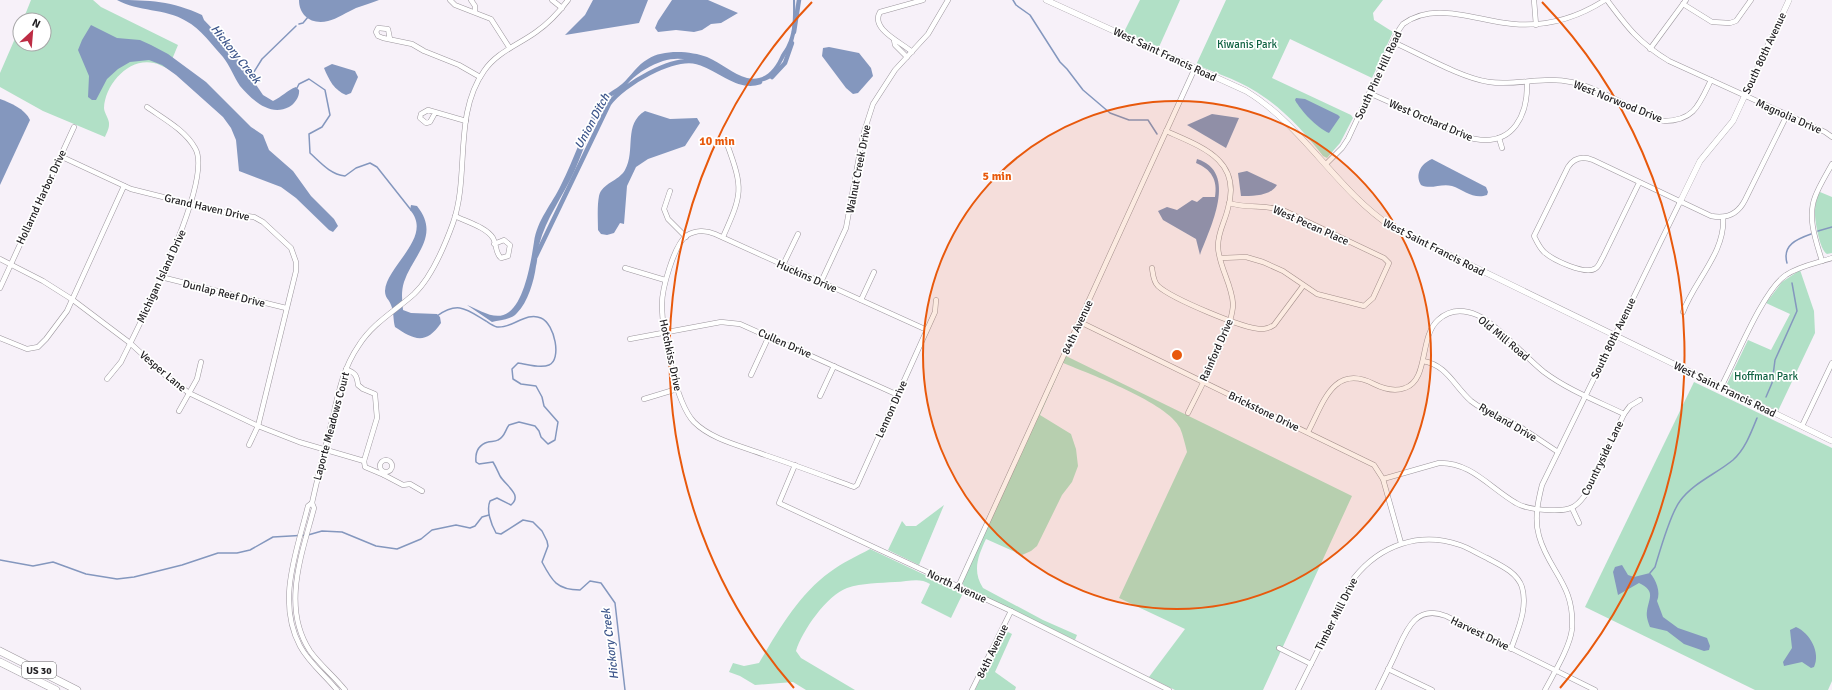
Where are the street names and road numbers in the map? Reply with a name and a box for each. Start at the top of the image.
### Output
street label: South 80th Avenue [1740,10,1789,96]
street label: West Saint Francis Road [1111,25,1219,84]
street label: South Pine Hill Road [1352,29,1405,121]
street label: West Norwood Drive [1571,78,1664,125]
street label: Magnolia Drive [1754,96,1824,137]
street label: West Orchard Drive [1387,97,1475,144]
street label: Walnut Creek Drive [844,124,873,215]
street label: Hollarnd Harbor Drive [14,148,69,247]
street label: Grand Haven Drive [163,191,251,224]
street label: West Pecan Place [1271,203,1351,248]
street label: West Saint Francis Road [1381,216,1487,279]
street label: Michigan Island Drive [134,227,189,325]
street label: Huckins Drive [775,257,839,296]
street label: Dunlap Reef Drive [181,277,266,310]
street label: South 80th Avenue [1588,296,1639,381]
street label: 84th Avenue [1059,298,1096,356]
street label: Old Mill Road [1475,313,1532,364]
street label: Rainford Drive [1197,317,1236,384]
street label: Hotchkiss Drive [657,318,684,392]
street label: Cullen Drive [756,326,814,361]
street label: Vesper Lane [137,348,189,395]
street label: West Saint Francis Road [1671,359,1778,420]
street label: Laporte Meadows Court [311,370,352,482]
street label: Lennon Drive [873,378,910,440]
street label: Brickstone Drive [1226,389,1301,434]
street label: Ryeland Drive [1476,401,1539,444]
street label: Countryside Lane [1579,419,1626,498]
street label: North Avenue [925,567,989,606]
street label: Timber Mill Drive [1312,576,1360,653]
street label: Harvest Drive [1448,614,1511,653]
street label: 84th Avenue [974,622,1011,680]
road number: US 30 [22,662,56,678]

